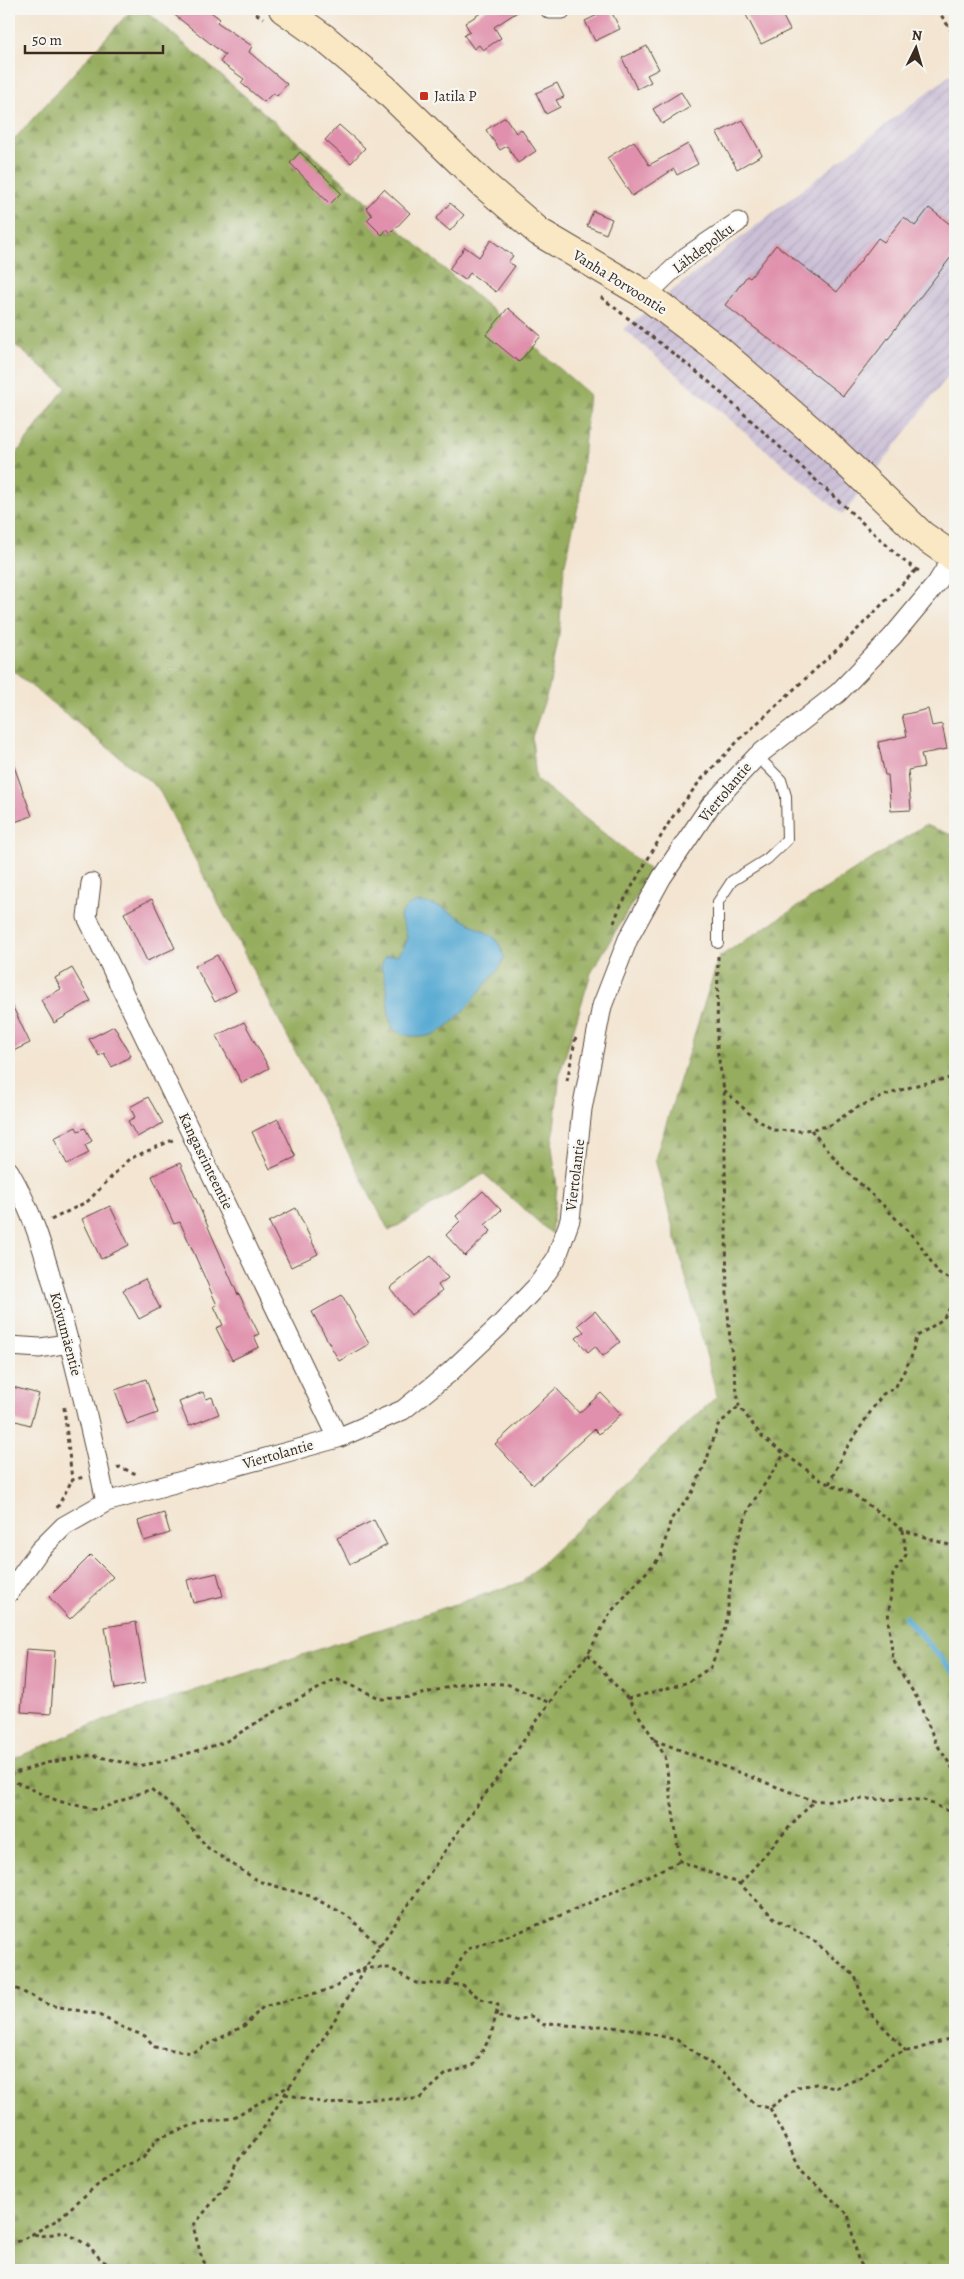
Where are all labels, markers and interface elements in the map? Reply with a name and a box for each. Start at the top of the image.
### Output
scale bar [25,22,162,54]
north arrow [892,22,942,72]
text: N [911,26,923,45]
text: 50 m [32,30,62,50]
place label: Jatila P [434,86,477,106]
marker: Jatila P [418,90,430,102]
street label: Lähdepolku [668,218,738,278]
street label: Vanha Porvoontie [568,244,671,319]
street label: Viertolantie [693,758,756,827]
street label: Kangasrinteentie [174,1109,238,1213]
street label: Viertolantie [561,1138,589,1213]
street label: Koivumäentie [45,1290,87,1378]
street label: Viertolantie [239,1434,316,1474]

